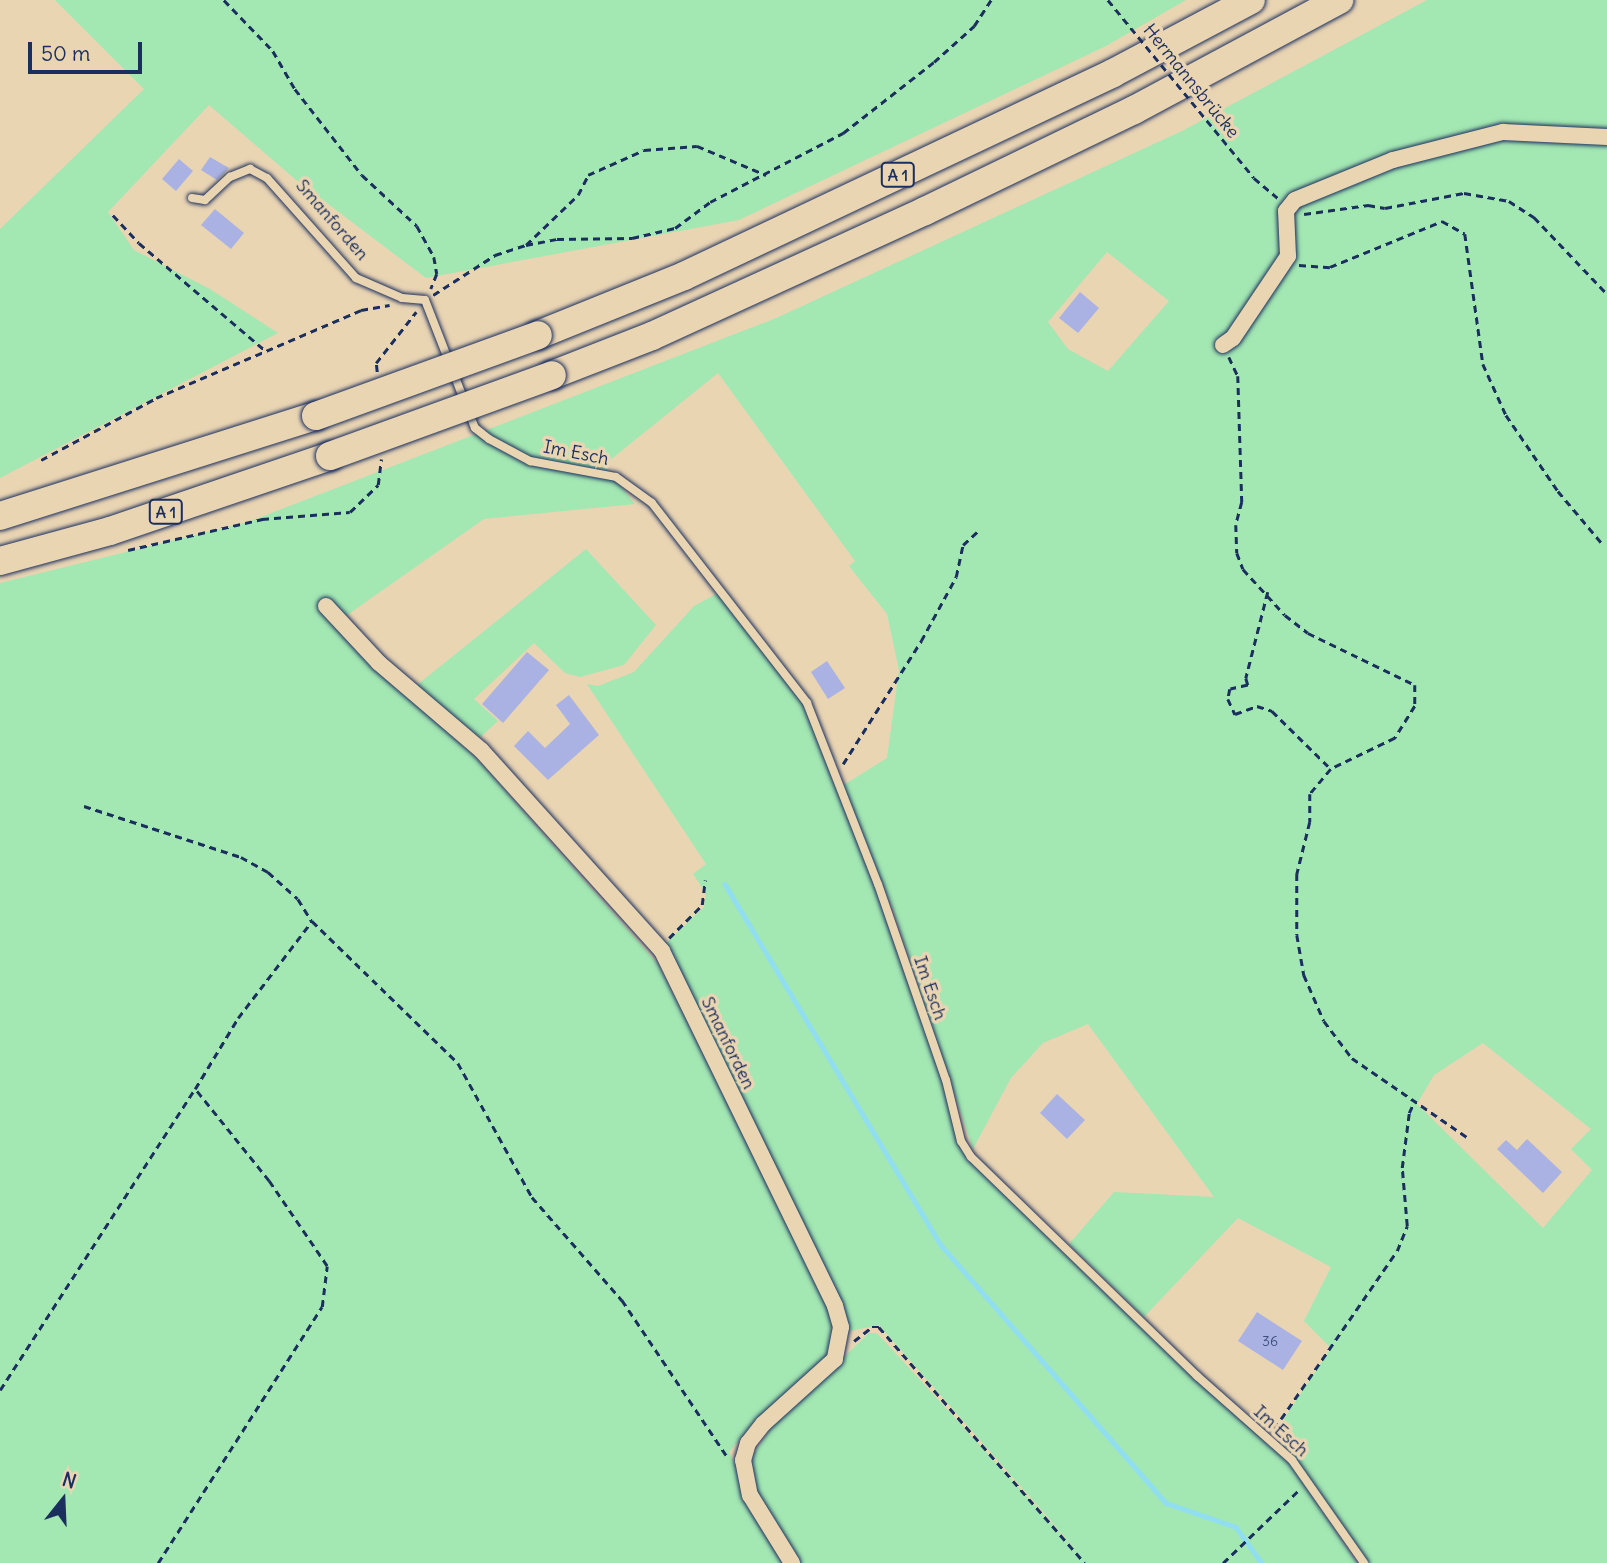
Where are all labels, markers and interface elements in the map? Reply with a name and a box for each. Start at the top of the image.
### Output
street label: Hermannsbrücke [1138,20,1244,142]
scale bar [32,28,145,72]
text: 50 m [41,40,90,67]
road number: A 1 [880,162,916,188]
street label: Smanforden [291,175,373,265]
street label: Im Esch [541,436,611,470]
road number: A 1 [148,499,184,524]
street label: Im Esch [909,953,951,1023]
street label: Smanforden [696,993,760,1093]
house number: 36 [1262,1333,1278,1349]
street label: Im Esch [1249,1401,1313,1461]
north arrow [28,1465,98,1535]
text: N [60,1467,79,1493]

